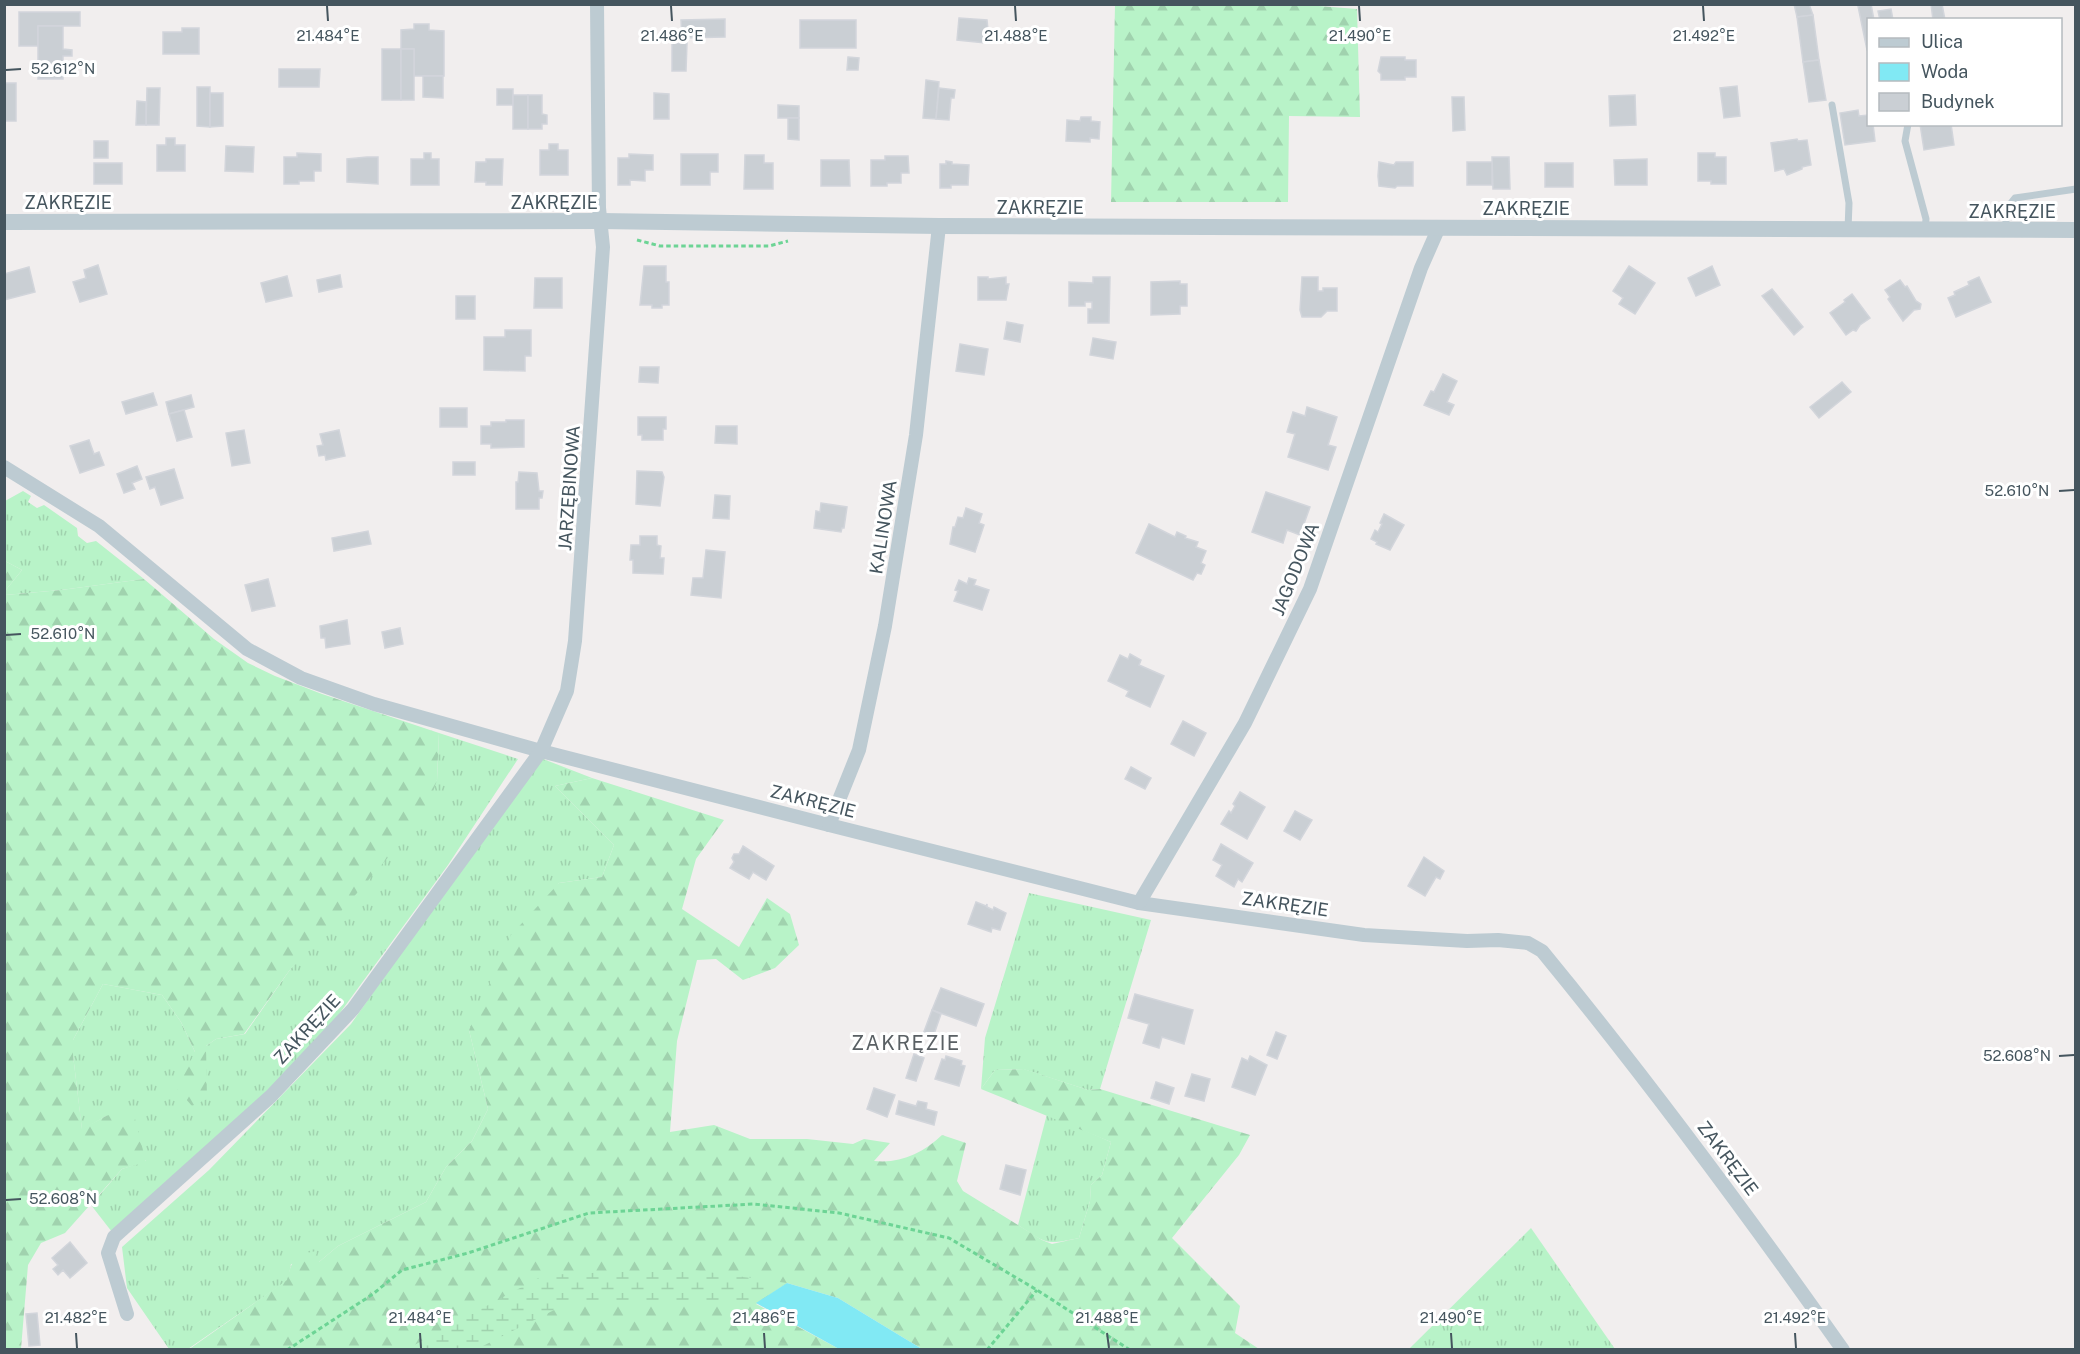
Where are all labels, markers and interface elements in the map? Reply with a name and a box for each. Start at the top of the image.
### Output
legend [1867,18,2062,126]
text: 21.484°E [296,27,360,44]
text: 21.486°E [641,27,703,44]
text: 21.488°E [984,27,1048,44]
text: 21.490°E [1329,27,1391,44]
text: 21.492°E [1673,27,1735,44]
text: Ulica [1921,31,1963,52]
text: 52.612°N [31,60,95,77]
text: Woda [1921,61,1968,82]
text: Budynek [1921,91,1995,112]
street label: ZAKRĘZIE [24,192,112,213]
street label: ZAKRĘZIE [510,192,598,213]
street label: ZAKRĘZIE [996,197,1084,218]
street label: ZAKRĘZIE [1482,198,1570,219]
street label: ZAKRĘZIE [1968,201,2056,222]
street label: JARZĘBINOWA [554,424,584,551]
street label: KALINOWA [865,478,901,576]
text: 52.610°N [1985,482,2049,499]
street label: JAGODOWA [1267,519,1323,618]
text: 52.610°N [31,625,95,642]
street label: ZAKRĘZIE [768,780,858,822]
street label: ZAKRĘZIE [1240,888,1330,920]
street label: ZAKRĘZIE [269,990,345,1068]
district label: ZAKRĘZIE [851,1031,961,1055]
text: 52.608°N [1983,1047,2051,1064]
street label: ZAKRĘZIE [1693,1117,1763,1199]
text: 52.608°N [29,1190,97,1207]
text: 21.482°E [45,1309,107,1326]
text: 21.484°E [388,1309,452,1326]
text: 21.486°E [733,1309,795,1326]
text: 21.488°E [1075,1309,1139,1326]
text: 21.490°E [1420,1309,1482,1326]
text: 21.492°E [1764,1309,1826,1326]

